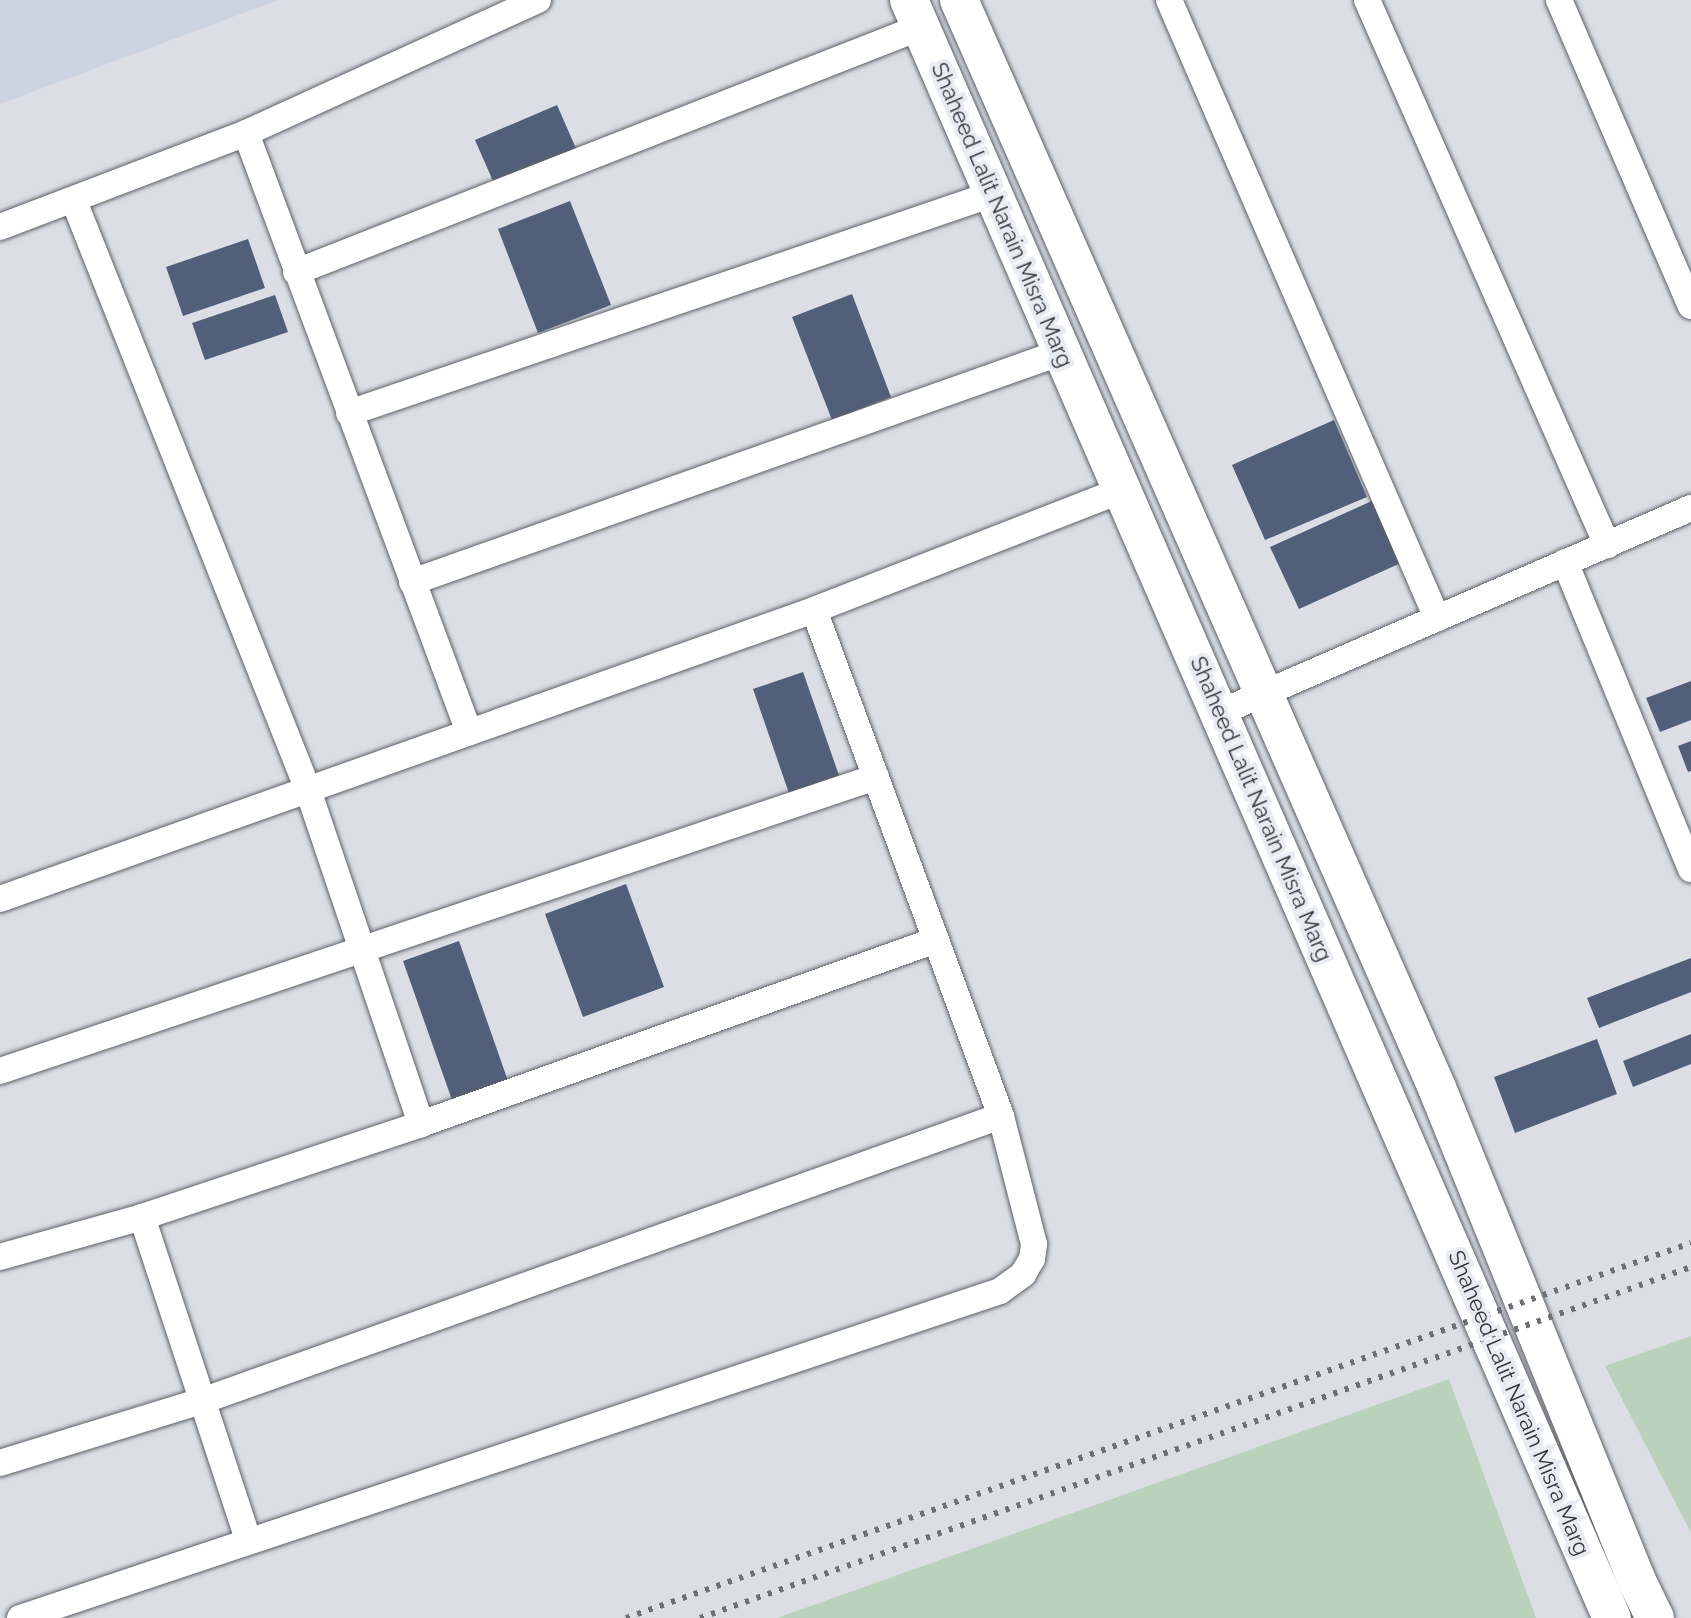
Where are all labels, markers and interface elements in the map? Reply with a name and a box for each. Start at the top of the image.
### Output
street label: Shaheed Lalit Narain Misra Marg [926,59,1078,371]
street label: Shaheed Lalit Narain Misra Marg [1185,653,1337,965]
street label: Shaheed Lalit Narain Misra Marg [1443,1247,1595,1559]

